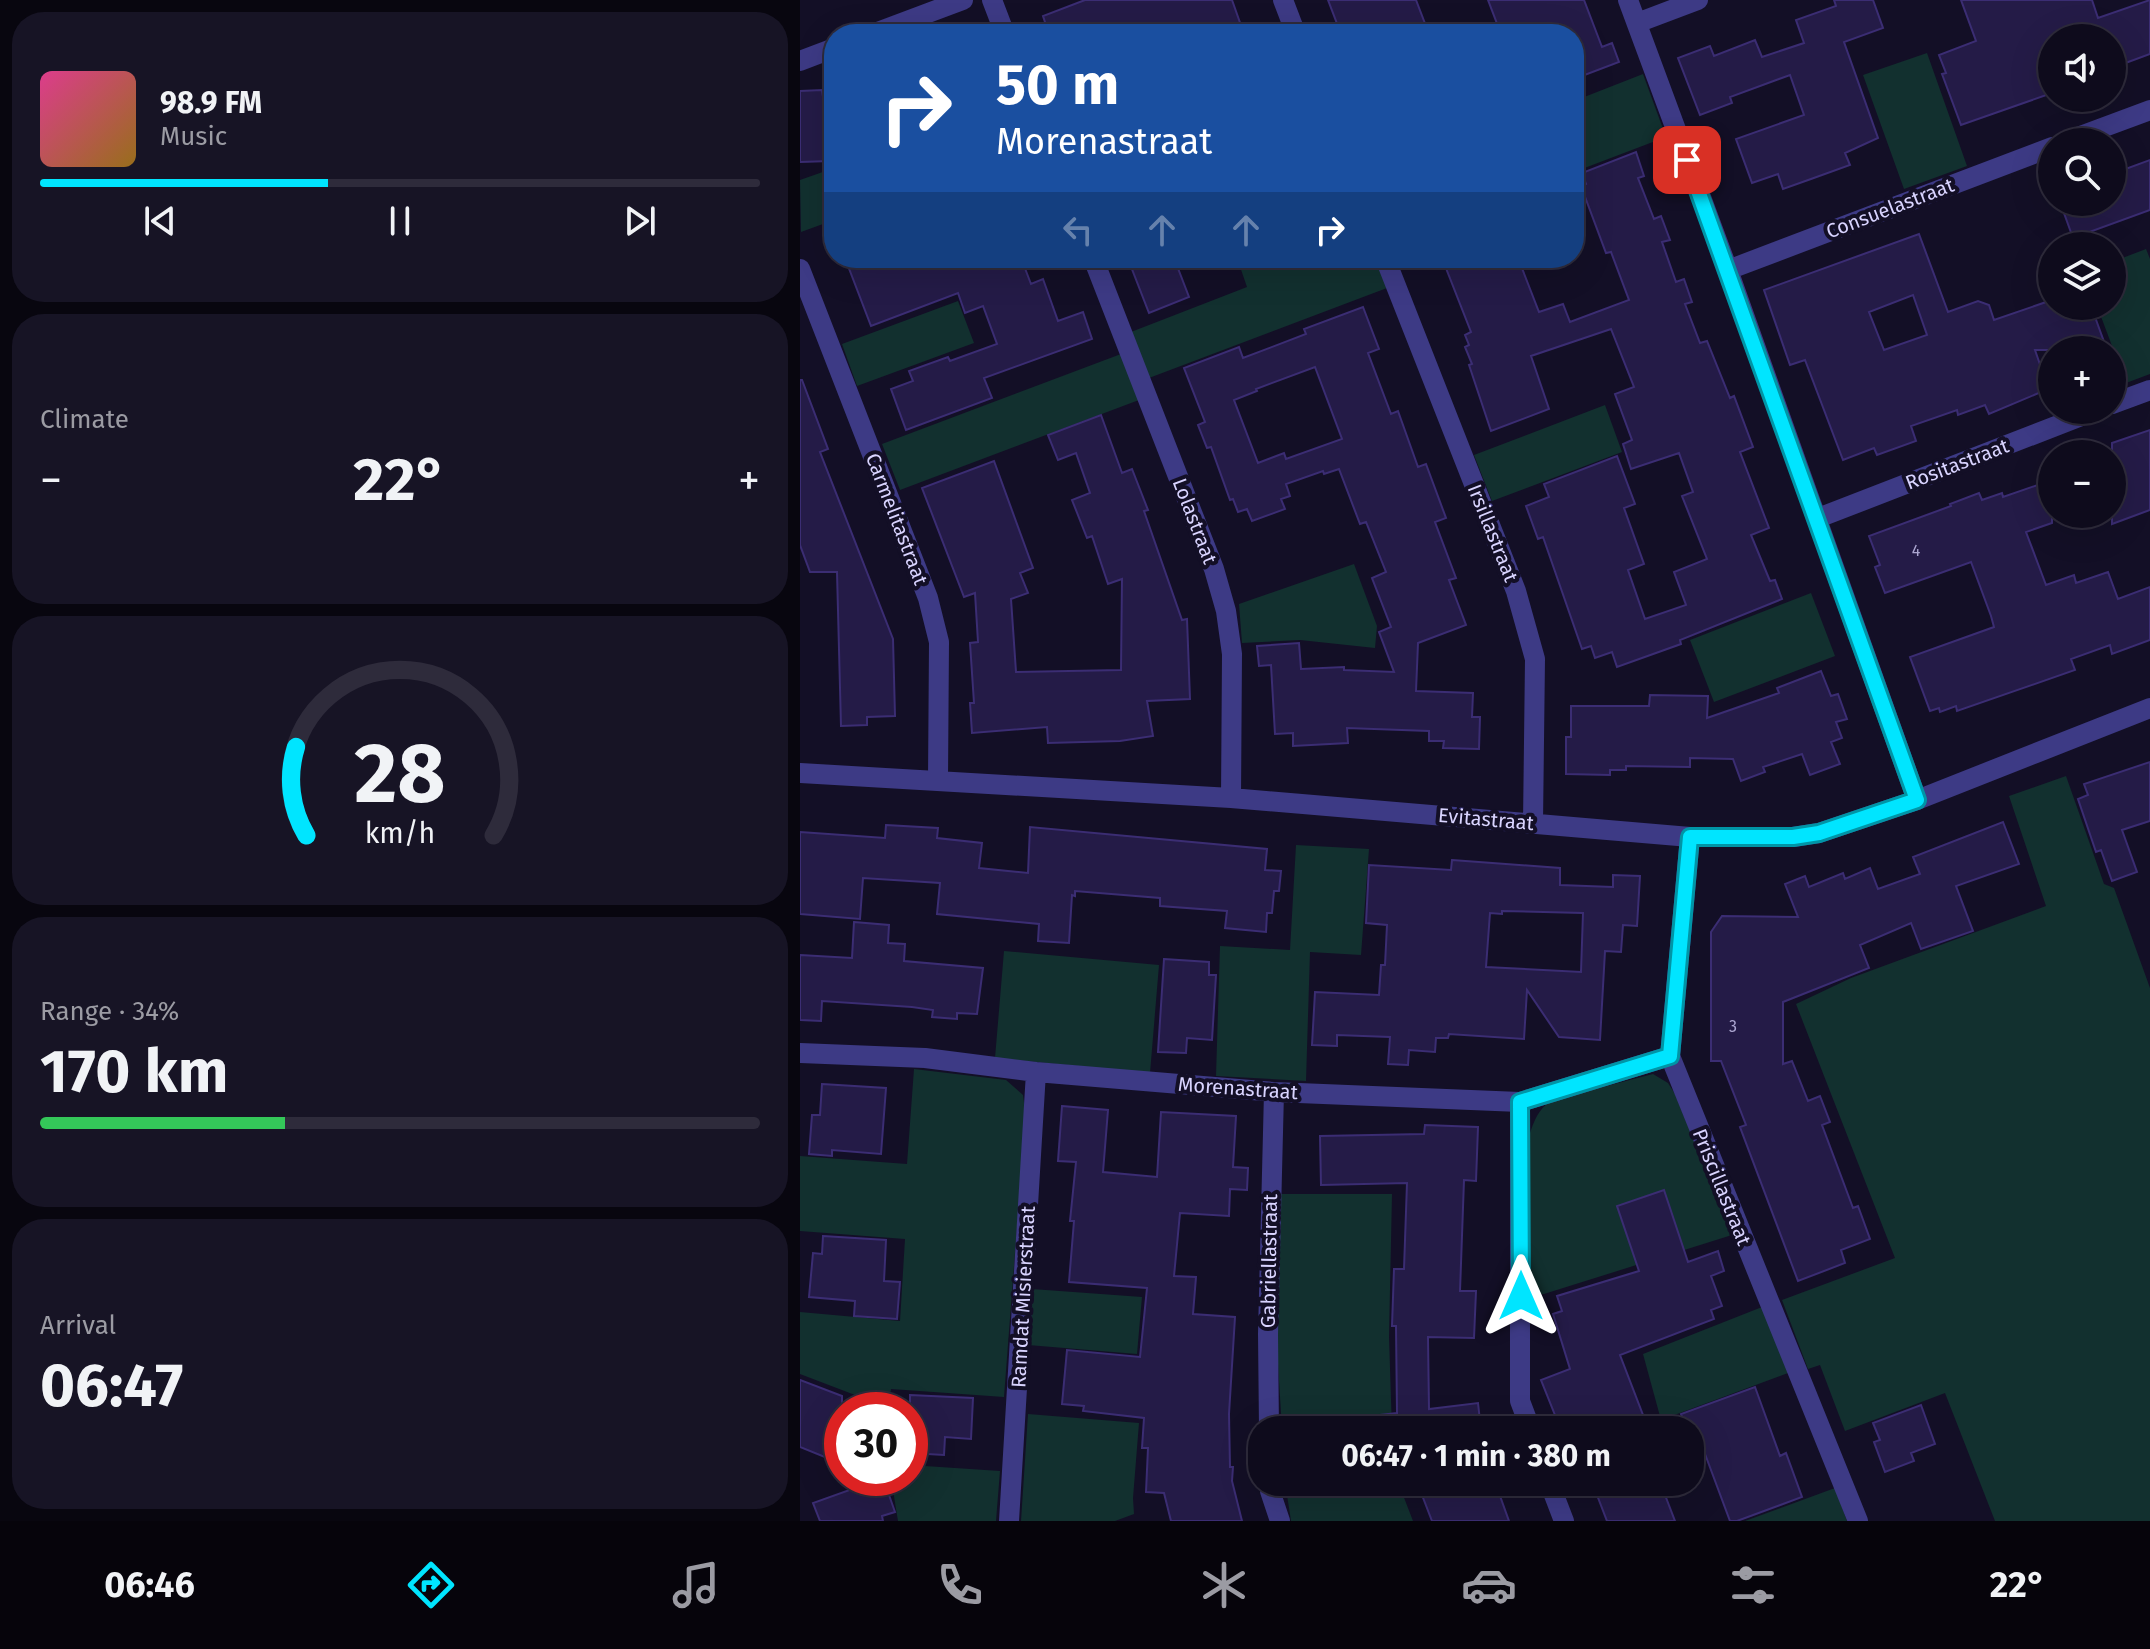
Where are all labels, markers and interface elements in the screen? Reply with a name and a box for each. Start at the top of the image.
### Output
map controls [2038,24,2126,528]
button: sound [2038,24,2126,112]
text: 50 m [996,52,1119,119]
icon: right [864,56,968,160]
text: 98.9 FM [160,85,262,121]
text: Morenastraat [996,120,1212,164]
text: Music [160,121,227,152]
pin [1653,126,1721,194]
button: search [2038,128,2126,216]
icon: arrive [1665,138,1709,182]
street label: Consuelastraat [1823,172,1958,243]
icon: previous [138,199,182,243]
icon: pause [378,199,422,243]
icon: next [618,199,662,243]
icon: left [1056,208,1100,252]
icon: ahead [1140,208,1184,252]
icon: ahead [1224,208,1268,252]
icon: right [1308,208,1352,252]
button: layers [2038,232,2126,320]
button: + [2038,336,2126,424]
text: Climate [40,404,129,435]
street label: Rositastraat [1902,433,2013,495]
button: − [2038,440,2126,528]
text: 22° [353,444,447,516]
street label: Carmelitastraat [861,450,933,589]
text: − [40,454,62,507]
text: + [738,454,760,507]
street label: Lolastraat [1168,475,1223,568]
street label: Irsillastraat [1463,481,1524,586]
house number: 4 [1912,541,1921,560]
text: 28 [354,724,446,824]
street label: Evitastraat [1437,803,1536,835]
text: km/h [365,817,435,852]
text: Range · 34% [40,996,179,1027]
house number: 3 [1729,1017,1737,1036]
text: 170 km [40,1036,228,1108]
street label: Morenastraat [1177,1072,1300,1104]
street label: Priscillastraat [1688,1125,1757,1250]
street label: Gabriellastraat [1256,1193,1282,1328]
street label: Ramdat Misierstraat [1006,1205,1040,1389]
position arrow [1479,1254,1563,1338]
text: Arrival [40,1310,116,1341]
text: 06:47 [40,1350,183,1422]
speed limit sign: 30 [824,1392,928,1496]
text: 06:47 · 1 min · 380 m [1341,1438,1611,1474]
icon: directions [403,1557,459,1613]
icon: music [668,1557,724,1613]
icon: phone [932,1557,988,1613]
icon: climate [1196,1557,1252,1613]
icon: car [1461,1557,1517,1613]
icon: filters [1725,1557,1781,1613]
text: 06:46 [104,1563,195,1607]
text: 22° [1990,1563,2046,1607]

